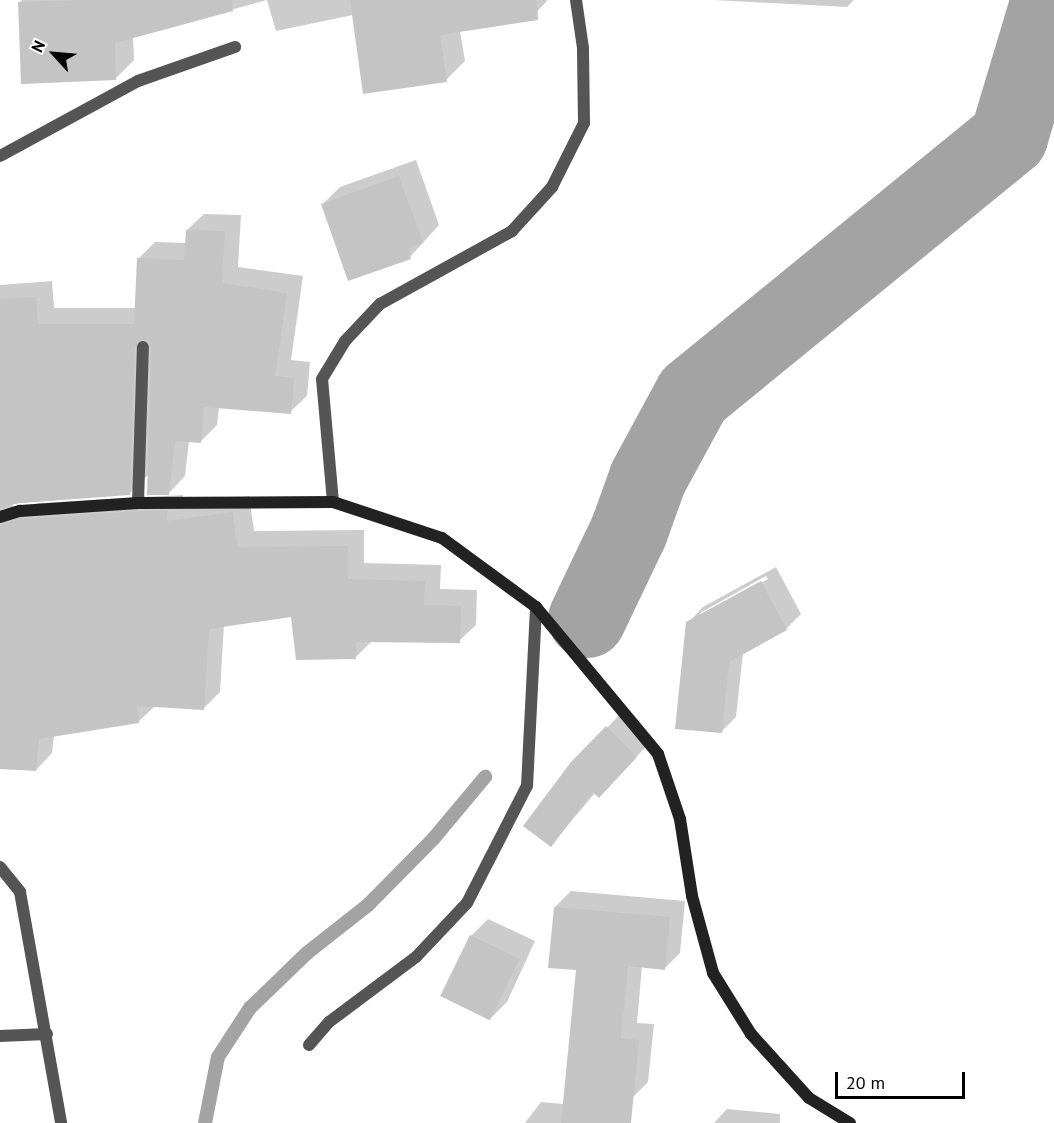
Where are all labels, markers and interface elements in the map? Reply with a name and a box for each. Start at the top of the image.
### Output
north arrow [24,24,84,84]
text: N [27,37,49,55]
scale bar [838,1060,968,1098]
text: 20 m [846,1071,885,1094]

